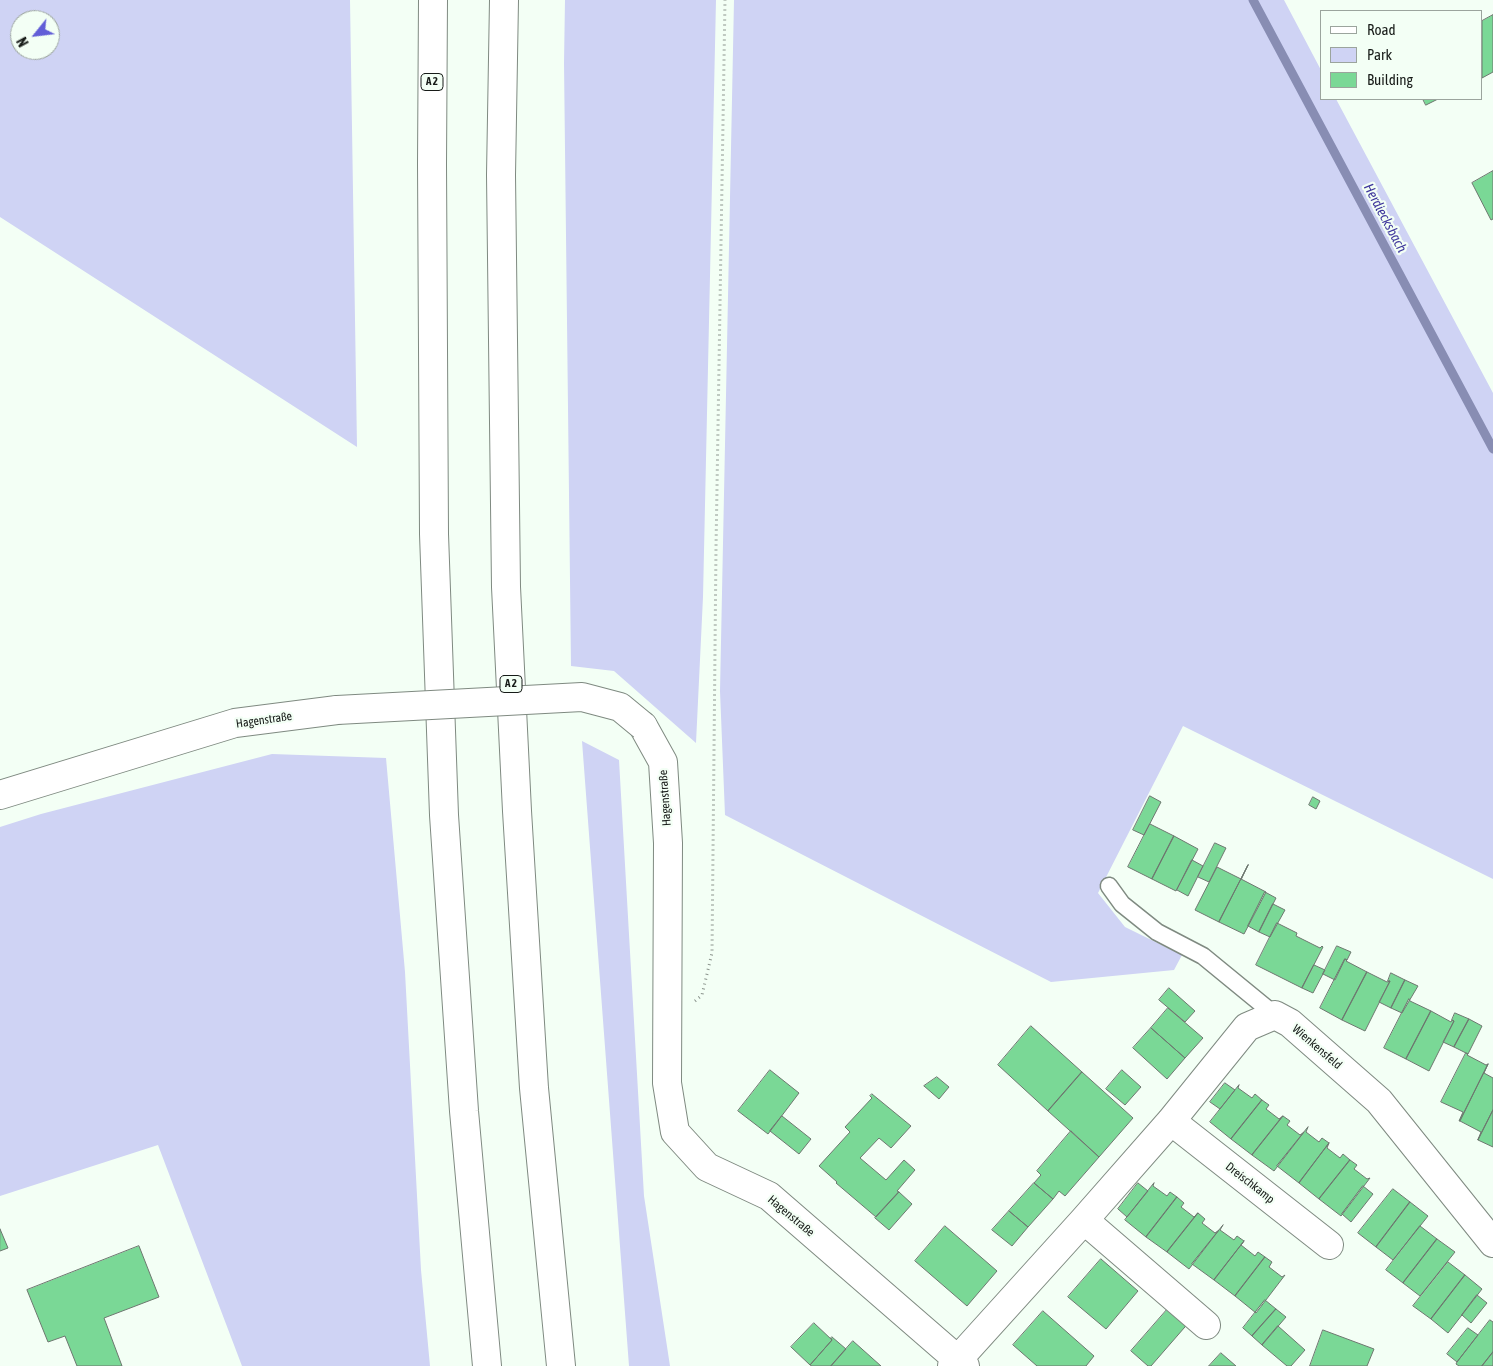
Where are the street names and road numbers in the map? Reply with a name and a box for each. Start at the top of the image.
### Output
road number: A 2 [421,74,443,90]
road number: A 2 [500,676,522,692]
street label: Hagenstraße [235,709,293,731]
street label: Hagenstraße [656,769,674,827]
street label: Wienkensfeld [1289,1022,1345,1072]
street label: Dreischkamp [1223,1159,1277,1207]
street label: Hagenstraße [765,1192,817,1240]

